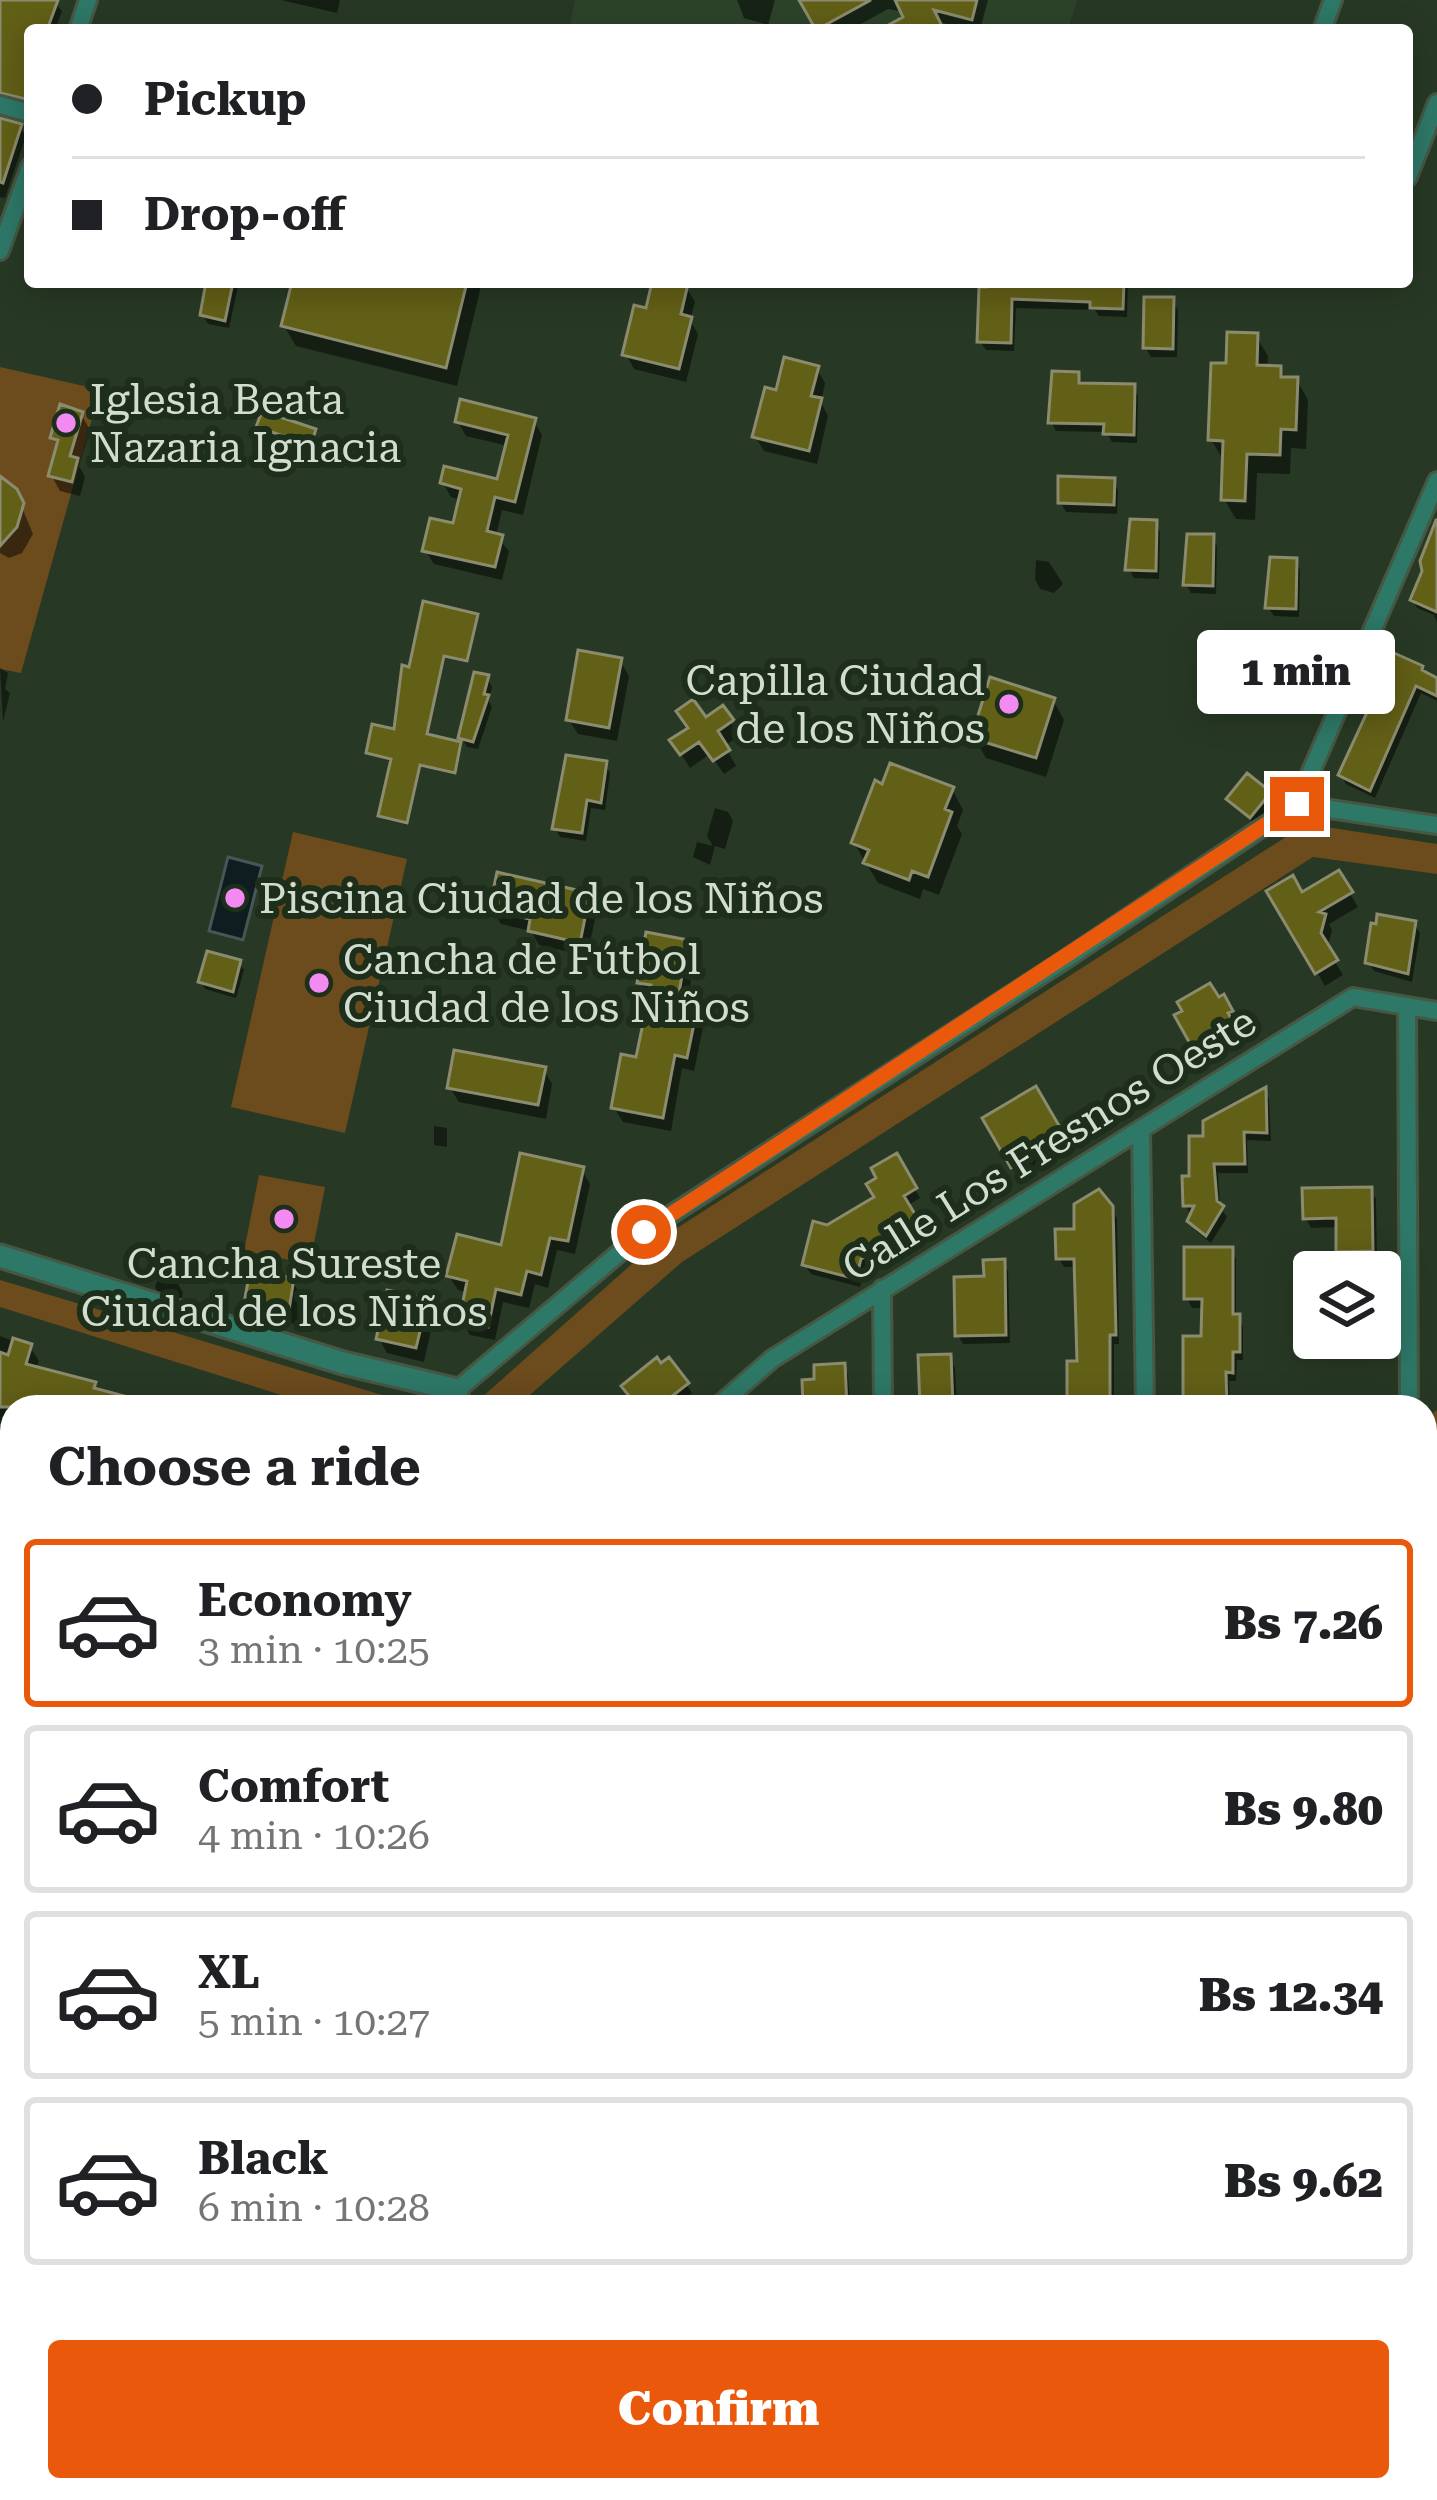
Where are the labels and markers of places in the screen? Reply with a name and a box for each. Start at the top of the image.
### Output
place label: Iglesia Beata Nazaria Ignacia [90,375,401,472]
marker: Iglesia Beata Nazaria Ignacia [53,410,79,436]
place label: Capilla Ciudad de los Niños [686,656,985,753]
marker: Capilla Ciudad de los Niños [996,691,1022,717]
place label: Piscina Ciudad de los Niños [259,874,824,923]
marker: Piscina Ciudad de los Niños [222,885,248,911]
place label: Cancha de Fútbol Ciudad de los Niños [343,935,750,1032]
marker: Cancha de Fútbol Ciudad de los Niños [306,970,332,996]
marker: Cancha Sureste Ciudad de los Niños [271,1206,297,1232]
place label: Cancha Sureste Ciudad de los Niños [81,1239,487,1336]

